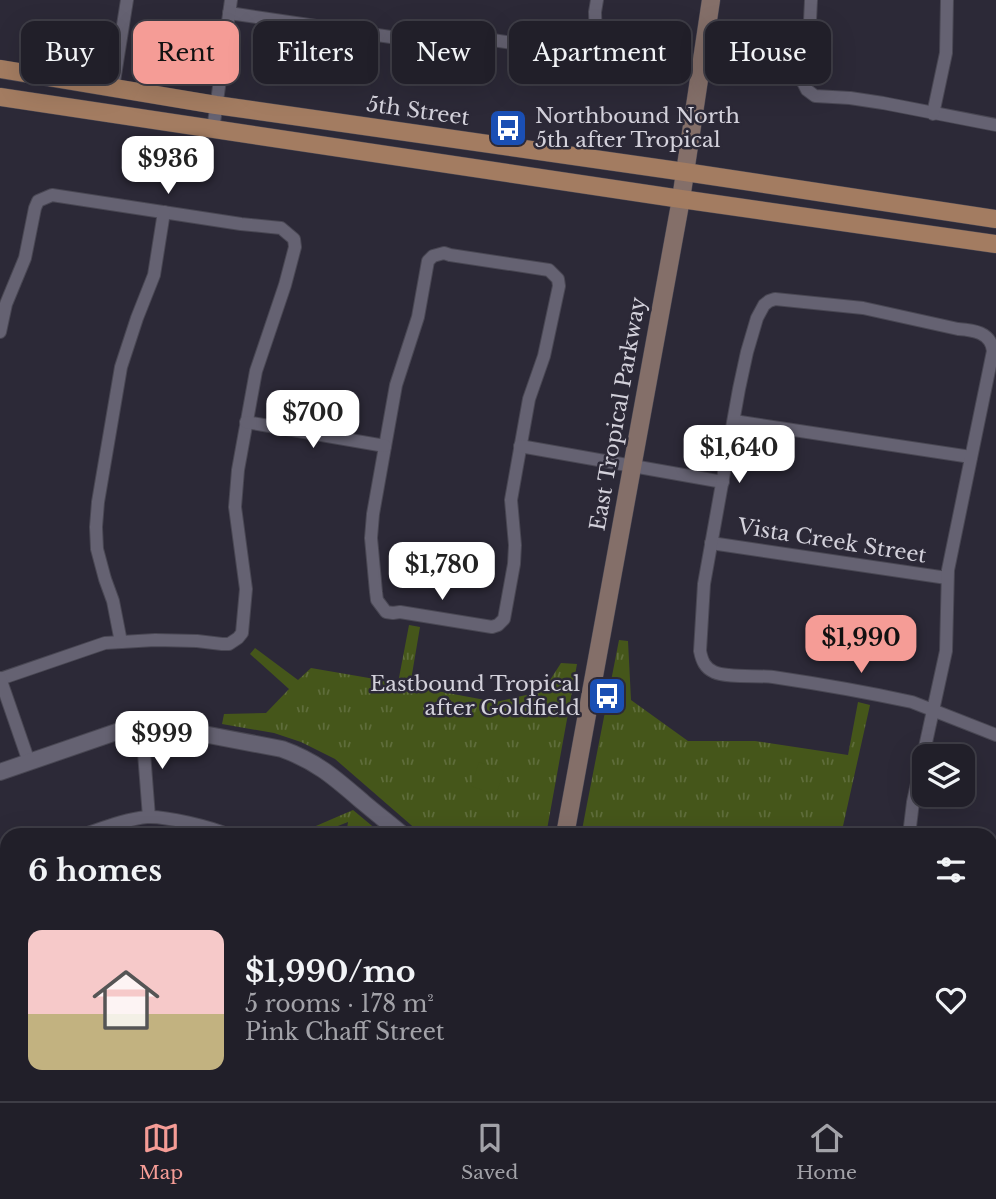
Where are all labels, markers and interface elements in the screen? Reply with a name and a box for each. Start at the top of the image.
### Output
chip: Buy [21,21,119,84]
chip: Rent [133,21,239,84]
chip: Filters [253,21,378,84]
chip: New [392,21,495,84]
chip: Apartment [509,21,691,84]
chip: House [705,21,831,84]
street label: 5th Street [365,91,471,131]
place label: Northbound North 5th after Tropical [535,103,740,153]
bus stop icon: Northbound North 5th after Tropical [487,107,529,149]
pin: $936 [127,136,209,196]
text: $936 [138,145,198,173]
street label: East Tropical Parkway [585,295,651,533]
pin: $700 [272,391,354,450]
text: $700 [282,399,344,427]
pin: $1,640 [682,426,796,485]
text: $1,640 [700,434,778,462]
street label: Vista Creek Street [735,513,928,569]
pin: $1,780 [385,542,499,602]
text: $1,780 [405,551,479,579]
pin: $1,990 [804,616,918,675]
text: $1,990 [821,624,901,652]
place label: Eastbound Tropical after Goldfield [370,671,580,721]
bus stop icon: Eastbound Tropical after Goldfield [586,675,628,717]
pin: $999 [121,712,203,771]
text: $999 [131,720,193,748]
map controls [912,744,975,807]
button: layers [912,744,975,807]
icon: filters [932,851,970,889]
text: 6 homes [28,852,162,889]
text: $1,990/mo [245,953,416,990]
icon: home [84,958,168,1042]
icon: heart [932,981,970,1019]
text: 5 rooms · 178 m² [245,990,434,1018]
text: Pink Chaff Street [245,1018,445,1046]
tab: Map [139,1119,183,1184]
tab: Saved [461,1119,518,1184]
tab: Home [796,1119,857,1184]

